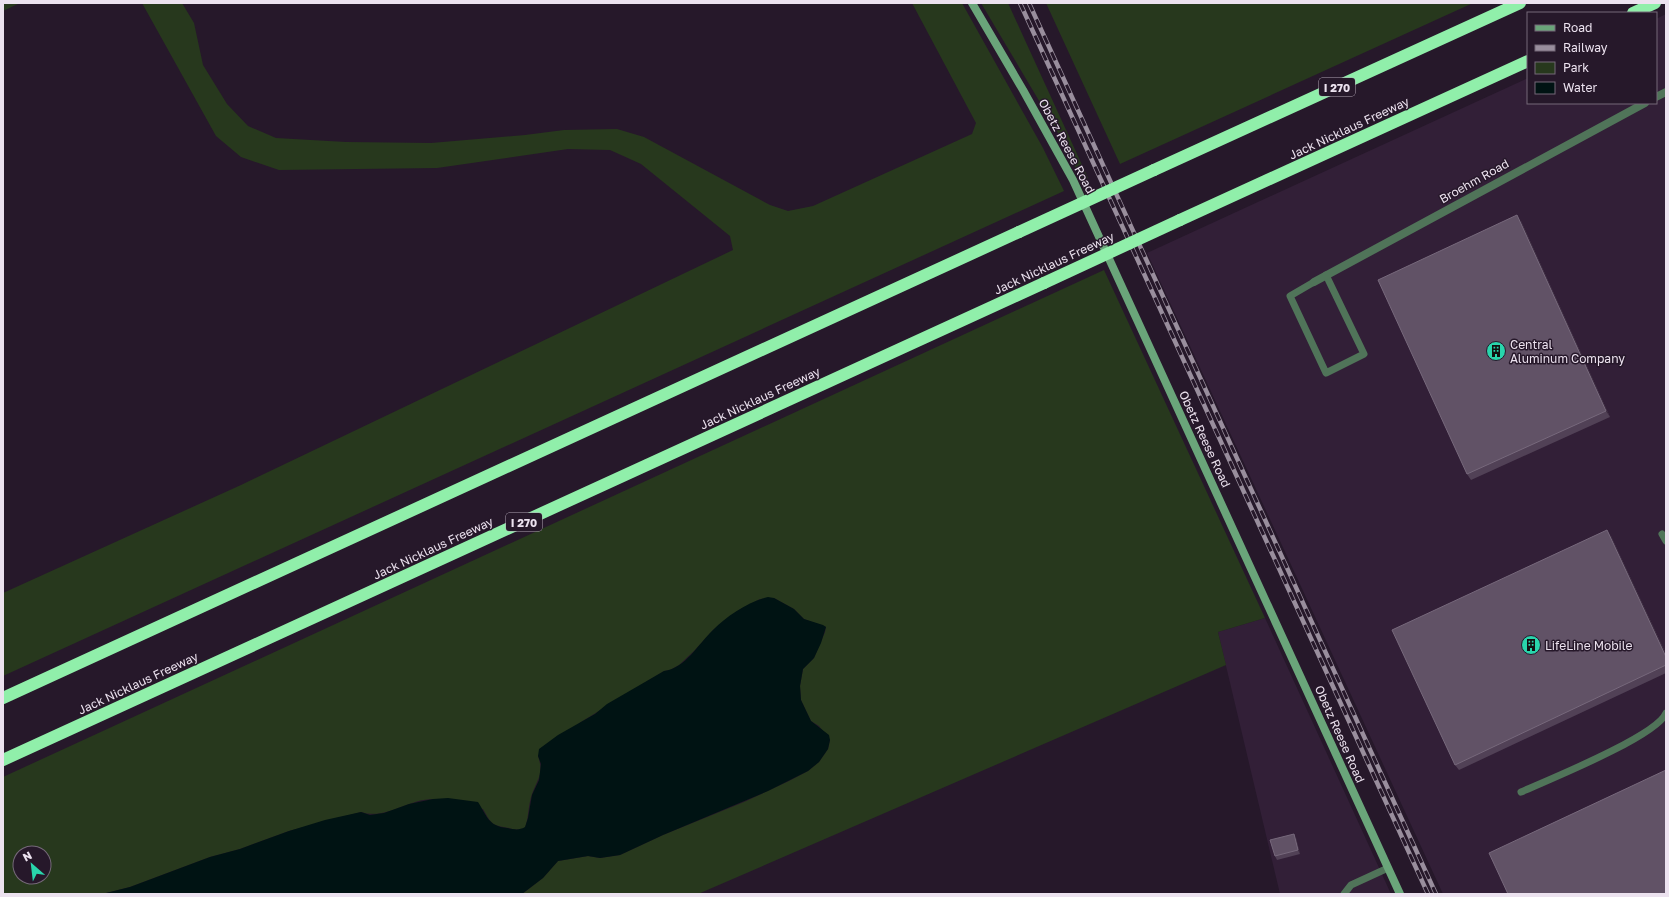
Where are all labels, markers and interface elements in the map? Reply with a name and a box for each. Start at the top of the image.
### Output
legend [1527,12,1657,104]
text: Road [1563,20,1592,35]
text: Railway [1563,40,1608,55]
text: Park [1563,60,1589,75]
road number: I 270 [1319,78,1355,96]
text: Water [1563,80,1597,95]
street label: Jack Nicklaus Freeway [1287,93,1412,162]
street label: Obetz Reese Road [1036,96,1098,196]
street label: Broehm Road [1437,156,1511,206]
street label: Jack Nicklaus Freeway [992,228,1117,297]
place label: Central Aluminum Company [1510,337,1625,366]
building icon: Central Aluminum Company [1485,340,1507,362]
street label: Jack Nicklaus Freeway [698,363,823,432]
street label: Obetz Reese Road [1176,388,1234,490]
street label: Jack Nicklaus Freeway [371,513,496,582]
road number: I 270 [506,513,542,531]
building icon: LifeLine Mobile [1520,634,1542,656]
place label: LifeLine Mobile [1545,638,1633,653]
street label: Jack Nicklaus Freeway [76,648,201,717]
street label: Obetz Reese Road [1312,683,1368,785]
north arrow [12,845,52,885]
text: N [20,848,34,863]

